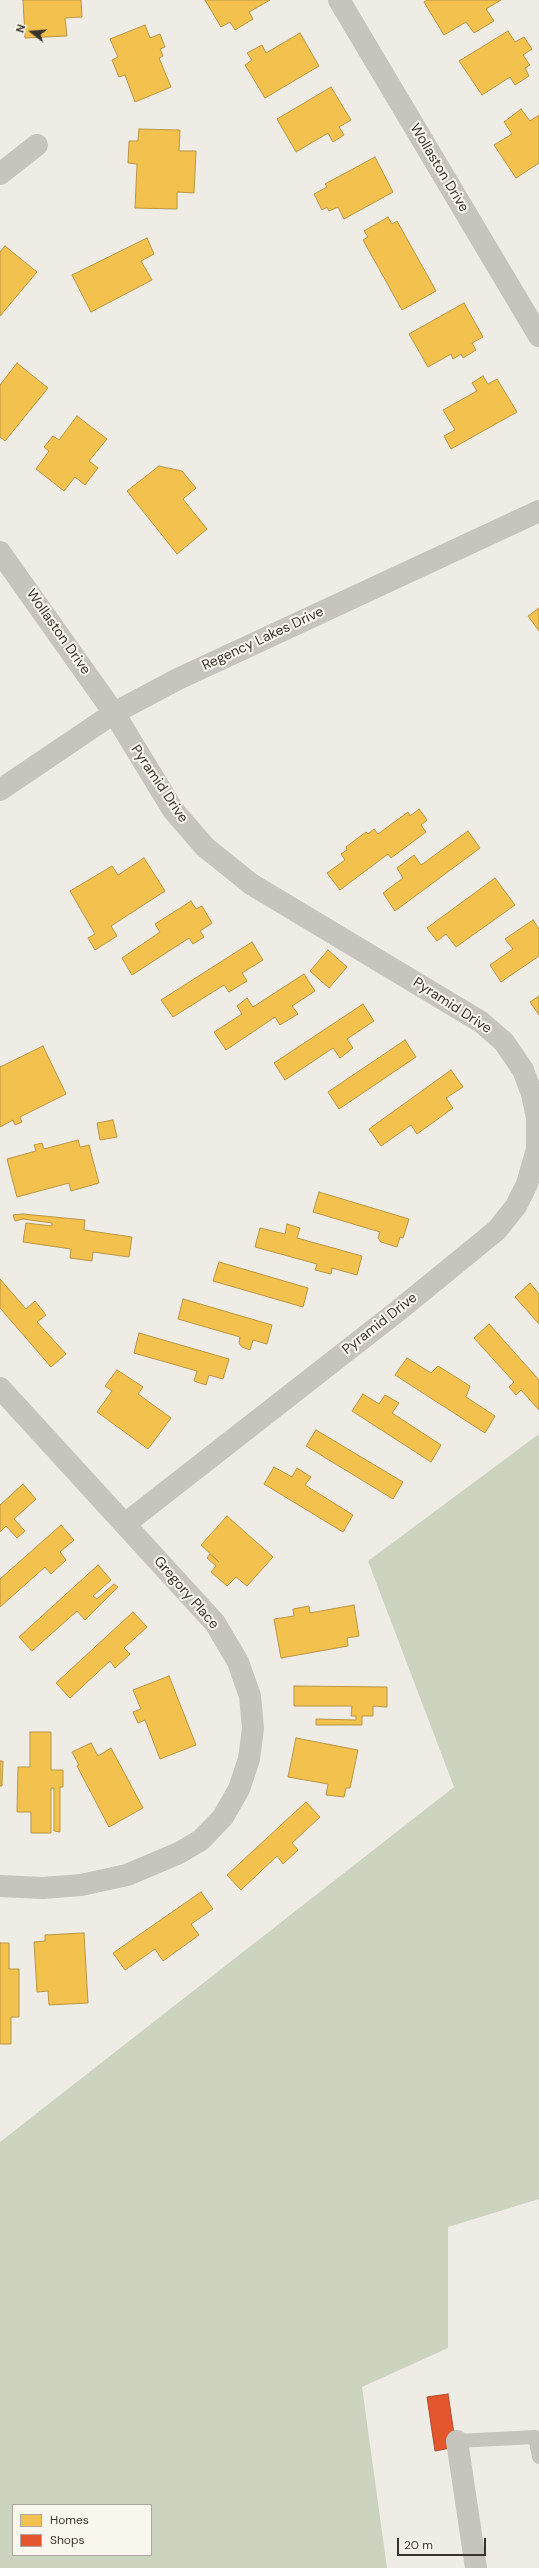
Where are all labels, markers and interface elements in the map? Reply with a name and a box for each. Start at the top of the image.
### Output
north arrow [12,12,52,52]
text: N [13,23,28,34]
street label: Wollaston Drive [406,121,472,215]
street label: Wollaston Drive [22,586,94,678]
street label: Regency Lakes Drive [200,603,326,675]
street label: Pyramid Drive [127,742,191,826]
street label: Pyramid Drive [410,974,494,1038]
street label: Pyramid Drive [339,1290,421,1358]
street label: Gregory Place [150,1553,222,1633]
legend [12,2504,152,2556]
text: Homes [50,2512,89,2528]
scale bar [399,2530,488,2556]
text: Shops [50,2532,85,2548]
text: 20 m [404,2537,433,2553]

